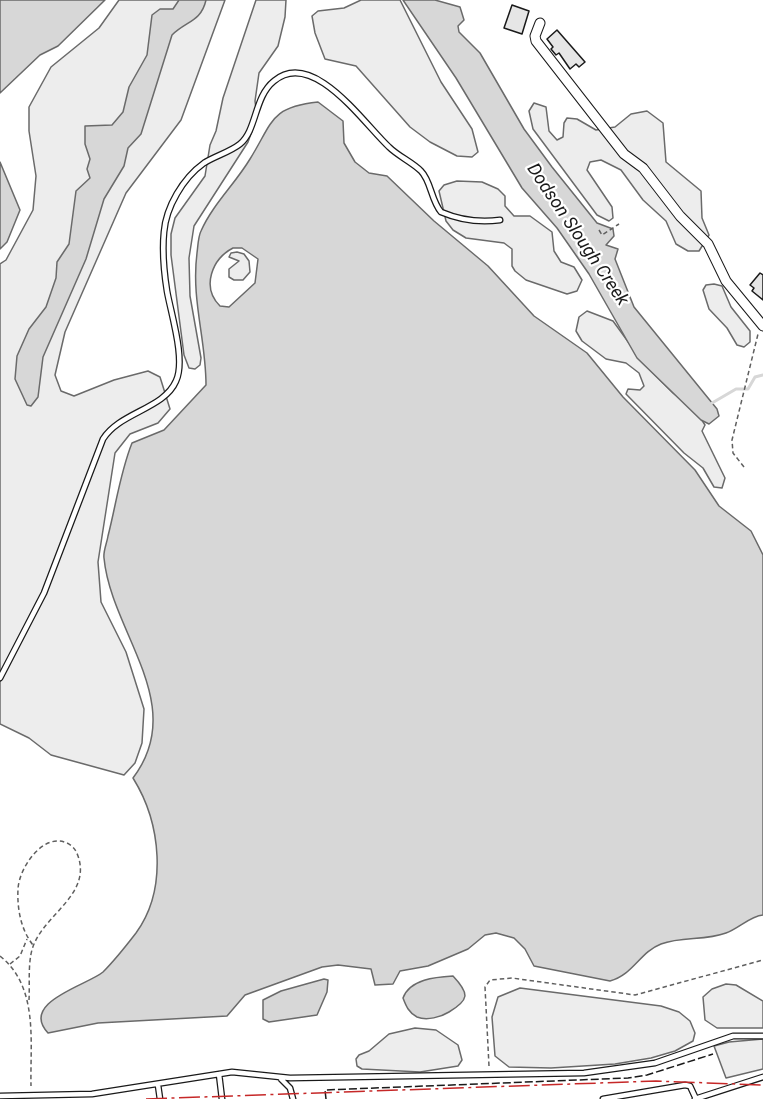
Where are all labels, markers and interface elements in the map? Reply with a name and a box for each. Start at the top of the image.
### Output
water label: Dodson Slough Creek [521,160,633,310]

